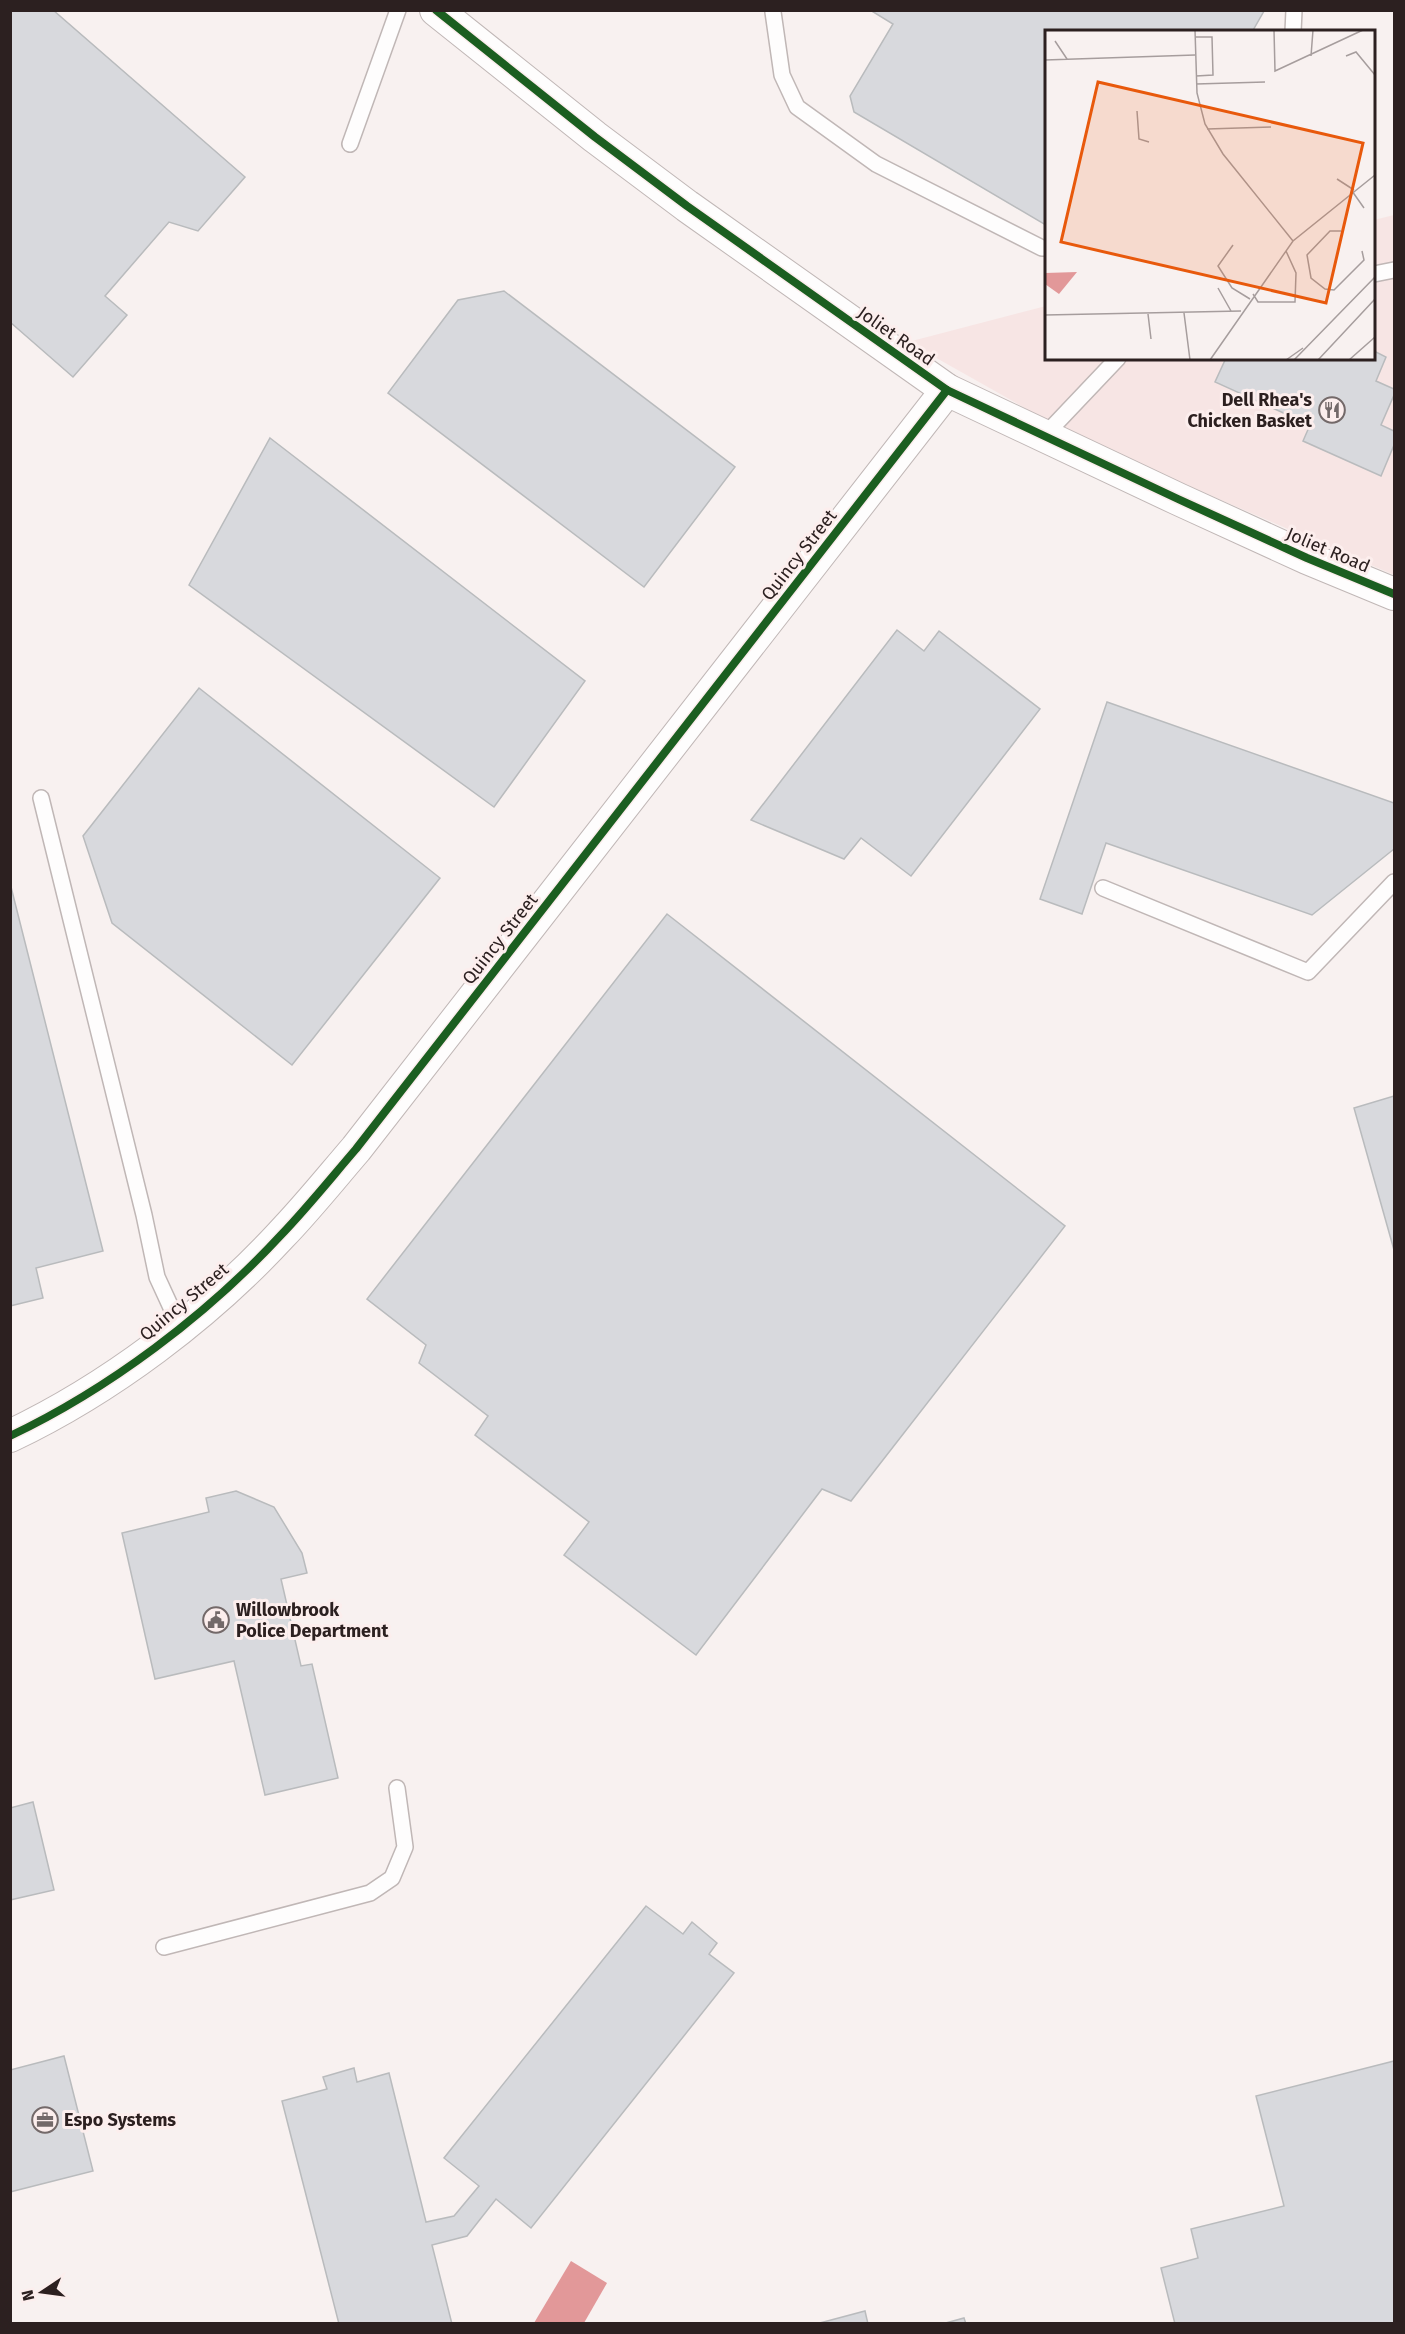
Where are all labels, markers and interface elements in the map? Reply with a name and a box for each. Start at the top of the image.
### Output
inset map [1045,30,1375,360]
street label: Joliet Road [853,301,939,371]
place label: Dell Rhea's Chicken Basket [1187,389,1313,432]
restaurant icon: Dell Rhea's Chicken Basket [1317,395,1347,425]
street label: Quincy Street [757,505,842,605]
street label: Joliet Road [1283,522,1373,578]
street label: Quincy Street [458,889,543,989]
street label: Quincy Street [135,1258,233,1346]
place label: Willowbrook Police Department [236,1599,389,1642]
public building icon: Willowbrook Police Department [201,1605,231,1635]
office icon: Espo Systems [30,2105,60,2135]
place label: Espo Systems [64,2109,176,2131]
north arrow [12,2262,72,2322]
text: N [17,2288,38,2303]

